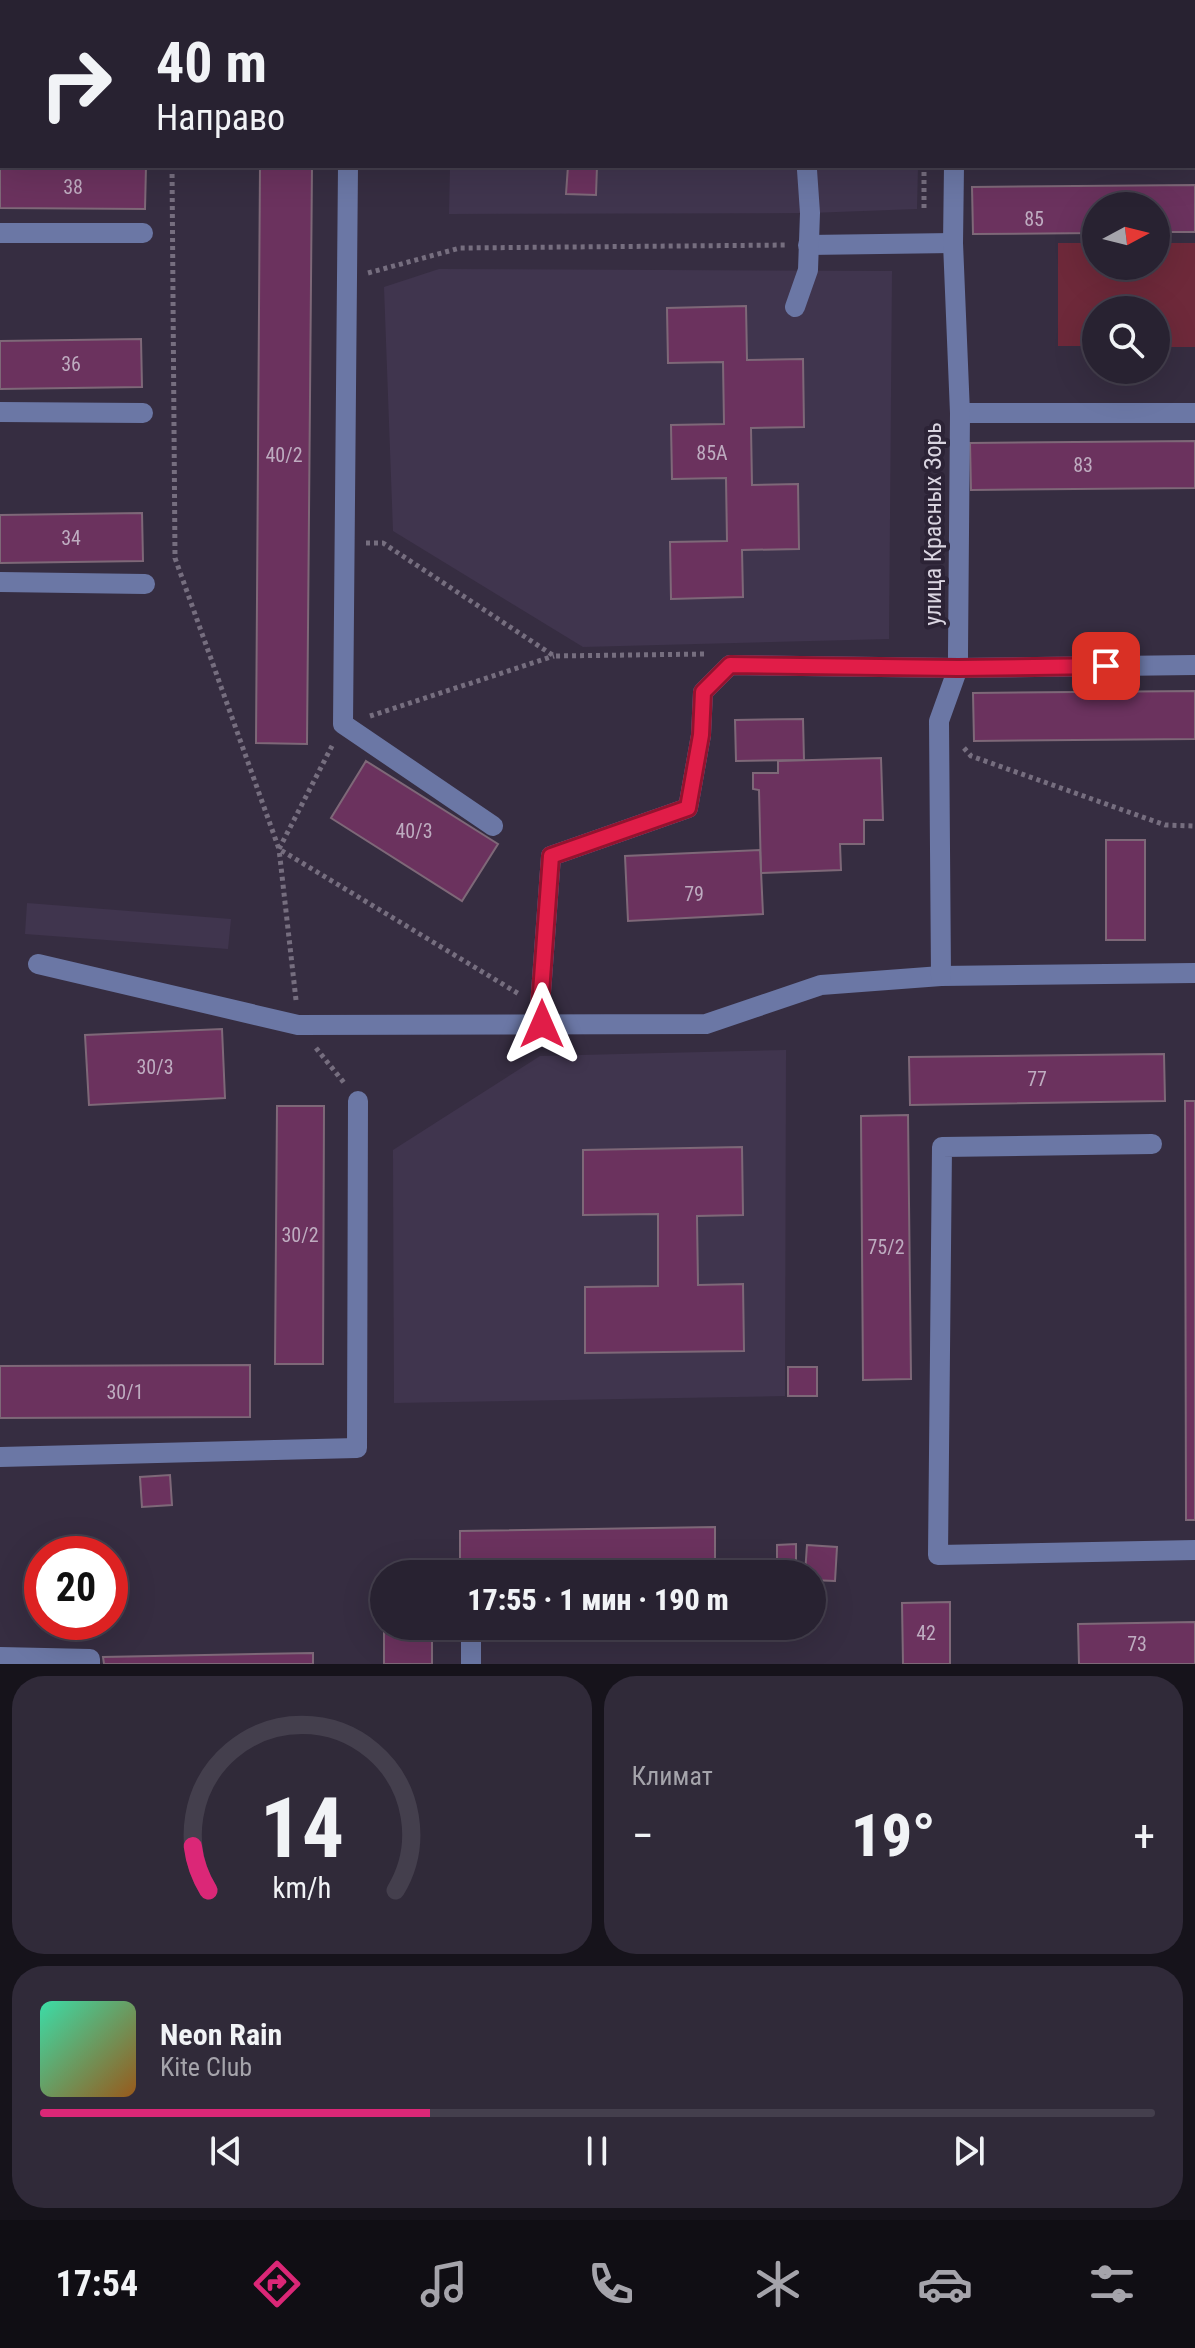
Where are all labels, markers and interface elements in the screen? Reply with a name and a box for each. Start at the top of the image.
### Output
text: 40 m [156,30,267,96]
icon: right [24,32,128,136]
text: Направо [156,97,285,139]
house number: 38 [63,175,83,199]
north arrow [1082,192,1170,280]
map controls [1082,192,1170,384]
house number: 85 [1024,207,1044,231]
button: search [1082,296,1170,384]
house number: 36 [61,352,81,376]
street label: улица Красных Зорь [919,422,947,626]
house number: 85А [696,441,728,465]
house number: 40/2 [265,443,303,467]
house number: 83 [1073,453,1093,477]
house number: 34 [61,526,81,550]
pin [1072,632,1140,700]
icon: arrive [1084,644,1128,688]
house number: 40/3 [395,819,433,843]
house number: 79 [684,882,704,906]
position arrow [500,982,584,1066]
house number: 30/3 [136,1055,174,1079]
house number: 77 [1027,1067,1047,1091]
house number: 30/2 [281,1223,319,1247]
house number: 75/2 [867,1235,905,1259]
house number: 30/1 [106,1380,144,1404]
speed limit sign: 20 [24,1536,128,1640]
text: 17:55 · 1 мин · 190 m [467,1582,729,1617]
house number: 42 [916,1621,936,1645]
house number: 73 [1127,1632,1147,1656]
text: Климат [632,1761,713,1791]
text: 14 [260,1780,344,1877]
text: 19° [851,1800,936,1871]
text: − [632,1810,654,1862]
text: + [1133,1810,1155,1862]
text: km/h [272,1871,331,1905]
text: Neon Rain [160,2017,282,2052]
text: Kite Club [160,2052,252,2082]
icon: previous [204,2129,248,2173]
icon: pause [575,2129,619,2173]
icon: next [947,2129,991,2173]
icon: directions [249,2256,305,2312]
icon: music [416,2256,472,2312]
icon: phone [583,2256,639,2312]
icon: climate [750,2256,806,2312]
icon: car [917,2256,973,2312]
icon: filters [1084,2256,1140,2312]
text: 17:54 [55,2263,138,2305]

